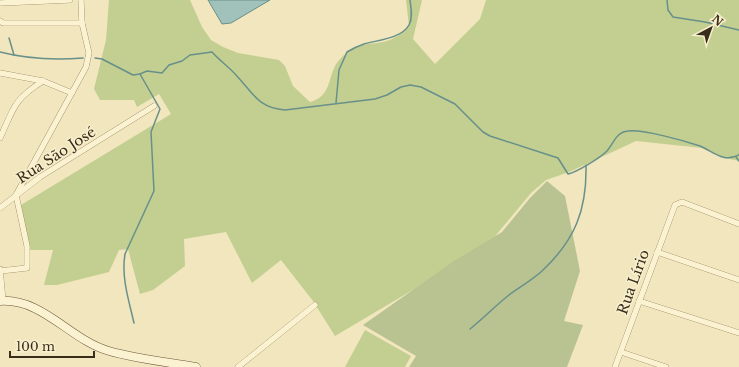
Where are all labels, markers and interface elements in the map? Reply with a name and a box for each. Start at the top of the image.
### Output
north arrow [691,8,731,48]
text: N [709,12,727,30]
street label: Rua São José [13,123,99,187]
street label: Rua Lírio [613,247,653,317]
scale bar [10,333,94,359]
text: 100 m [16,339,55,354]

